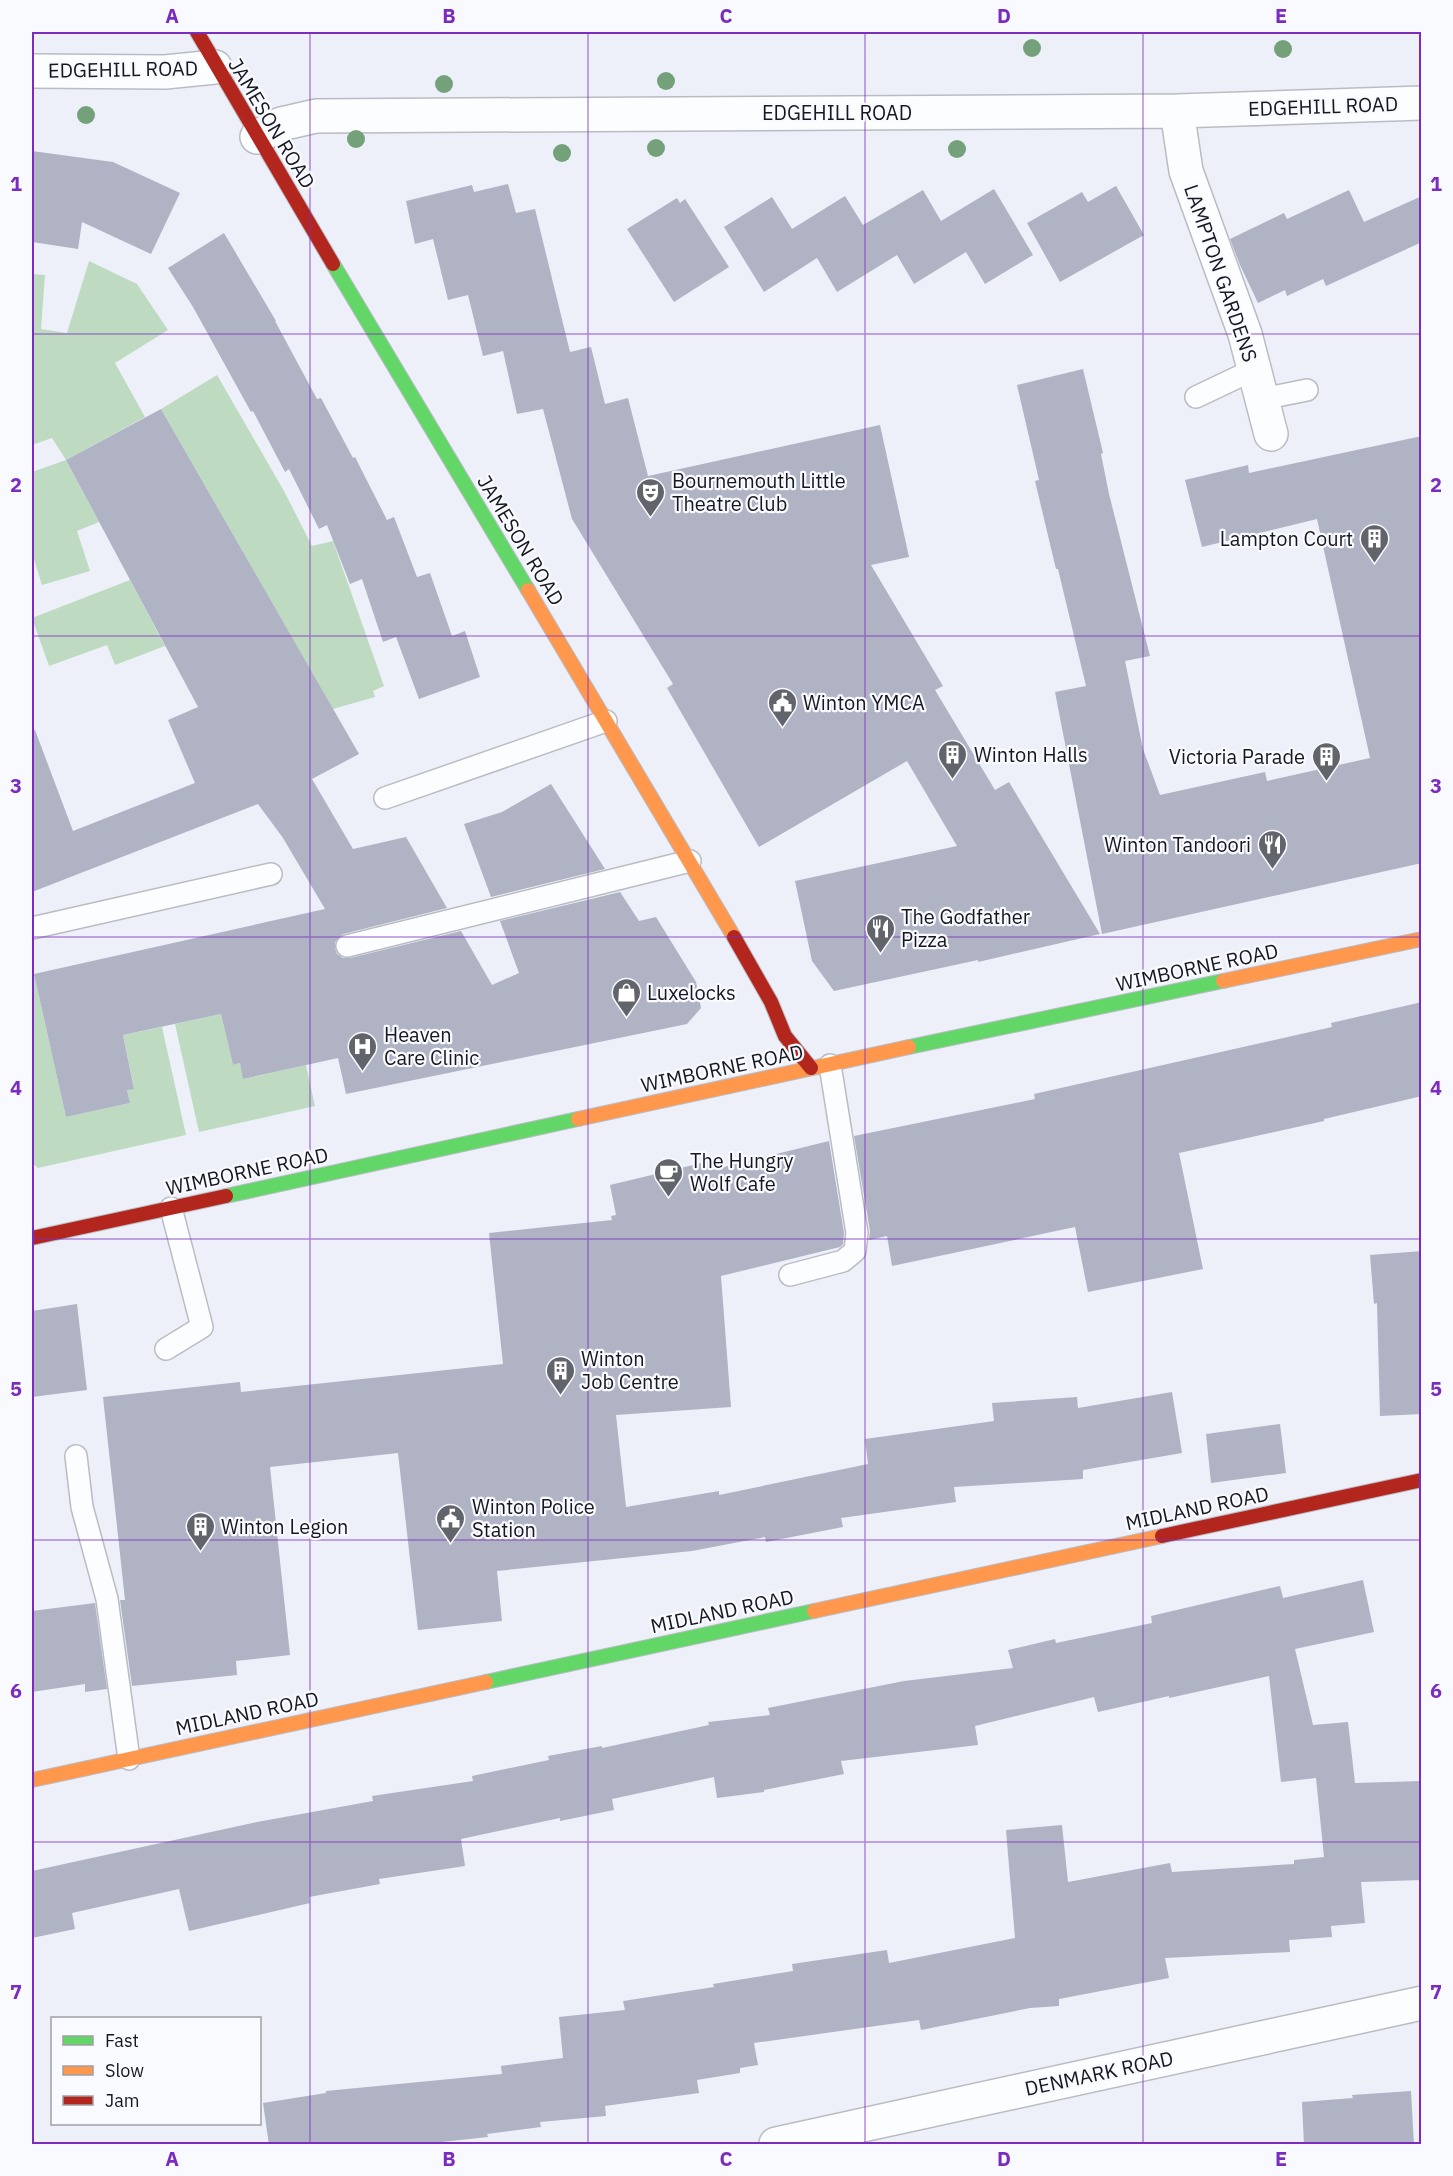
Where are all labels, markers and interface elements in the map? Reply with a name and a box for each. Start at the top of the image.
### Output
text: A [165,2,179,29]
text: B [442,2,456,29]
text: C [719,2,733,29]
text: D [997,2,1011,29]
text: E [1275,2,1287,29]
street label: JAMESON ROAD [222,53,322,193]
street label: EDGEHILL ROAD [48,54,198,84]
street label: EDGEHILL ROAD [1247,90,1399,122]
street label: EDGEHILL ROAD [762,99,912,126]
text: 1 [10,170,22,197]
text: 1 [1430,170,1442,197]
street label: LAMPTON GARDENS [1178,181,1264,365]
place label: Bournemouth Little Theatre Club [672,467,846,517]
street label: JAMESON ROAD [471,470,571,610]
text: 2 [10,471,22,498]
text: 2 [1430,471,1442,498]
theatre icon: Bournemouth Little Theatre Club [635,476,667,518]
building icon: Lampton Court [1358,522,1390,564]
place label: Lampton Court [1220,525,1353,552]
public building icon: Winton YMCA [766,686,798,728]
place label: Winton YMCA [803,689,925,716]
building icon: Winton Halls [937,738,969,780]
building icon: Victoria Parade [1310,740,1342,782]
place label: Winton Halls [974,741,1088,768]
place label: Victoria Parade [1169,743,1305,770]
text: 3 [10,772,22,799]
text: 3 [1430,772,1442,799]
restaurant icon: Winton Tandoori [1256,828,1288,870]
place label: Winton Tandoori [1104,831,1251,858]
place label: The Godfather Pizza [901,903,1030,953]
restaurant icon: The Godfather Pizza [864,912,896,954]
street label: WIMBORNE ROAD [1113,937,1281,997]
shop icon: Luxelocks [610,976,642,1018]
place label: Luxelocks [647,979,736,1006]
place label: Heaven Care Clinic [384,1021,479,1071]
hospital icon: Heaven Care Clinic [347,1030,379,1072]
street label: WIMBORNE ROAD [638,1038,806,1098]
text: 4 [10,1074,22,1101]
text: 4 [1430,1074,1442,1101]
street label: WIMBORNE ROAD [163,1141,331,1201]
place label: The Hungry Wolf Cafe [690,1147,793,1197]
cafe icon: The Hungry Wolf Cafe [653,1156,685,1198]
place label: Winton Job Centre [581,1345,679,1395]
building icon: Winton Job Centre [544,1354,576,1396]
text: 5 [10,1375,22,1402]
text: 5 [1430,1375,1442,1402]
street label: MIDLAND ROAD [1123,1480,1271,1536]
place label: Winton Police Station [472,1493,595,1543]
public building icon: Winton Police Station [435,1502,467,1544]
building icon: Winton Legion [184,1510,216,1552]
place label: Winton Legion [221,1513,348,1540]
street label: MIDLAND ROAD [648,1583,796,1639]
text: 6 [10,1677,22,1704]
text: 6 [1430,1677,1442,1704]
street label: MIDLAND ROAD [173,1685,321,1741]
text: 7 [10,1978,22,2005]
text: 7 [1430,1978,1442,2005]
legend [51,2017,261,2125]
text: Fast [105,2029,139,2052]
street label: DENMARK ROAD [1022,2044,1176,2102]
text: Slow [105,2059,144,2082]
text: Jam [105,2089,140,2112]
text: A [165,2145,179,2172]
text: B [442,2145,456,2172]
text: C [719,2145,733,2172]
text: D [997,2145,1011,2172]
text: E [1275,2145,1287,2172]

